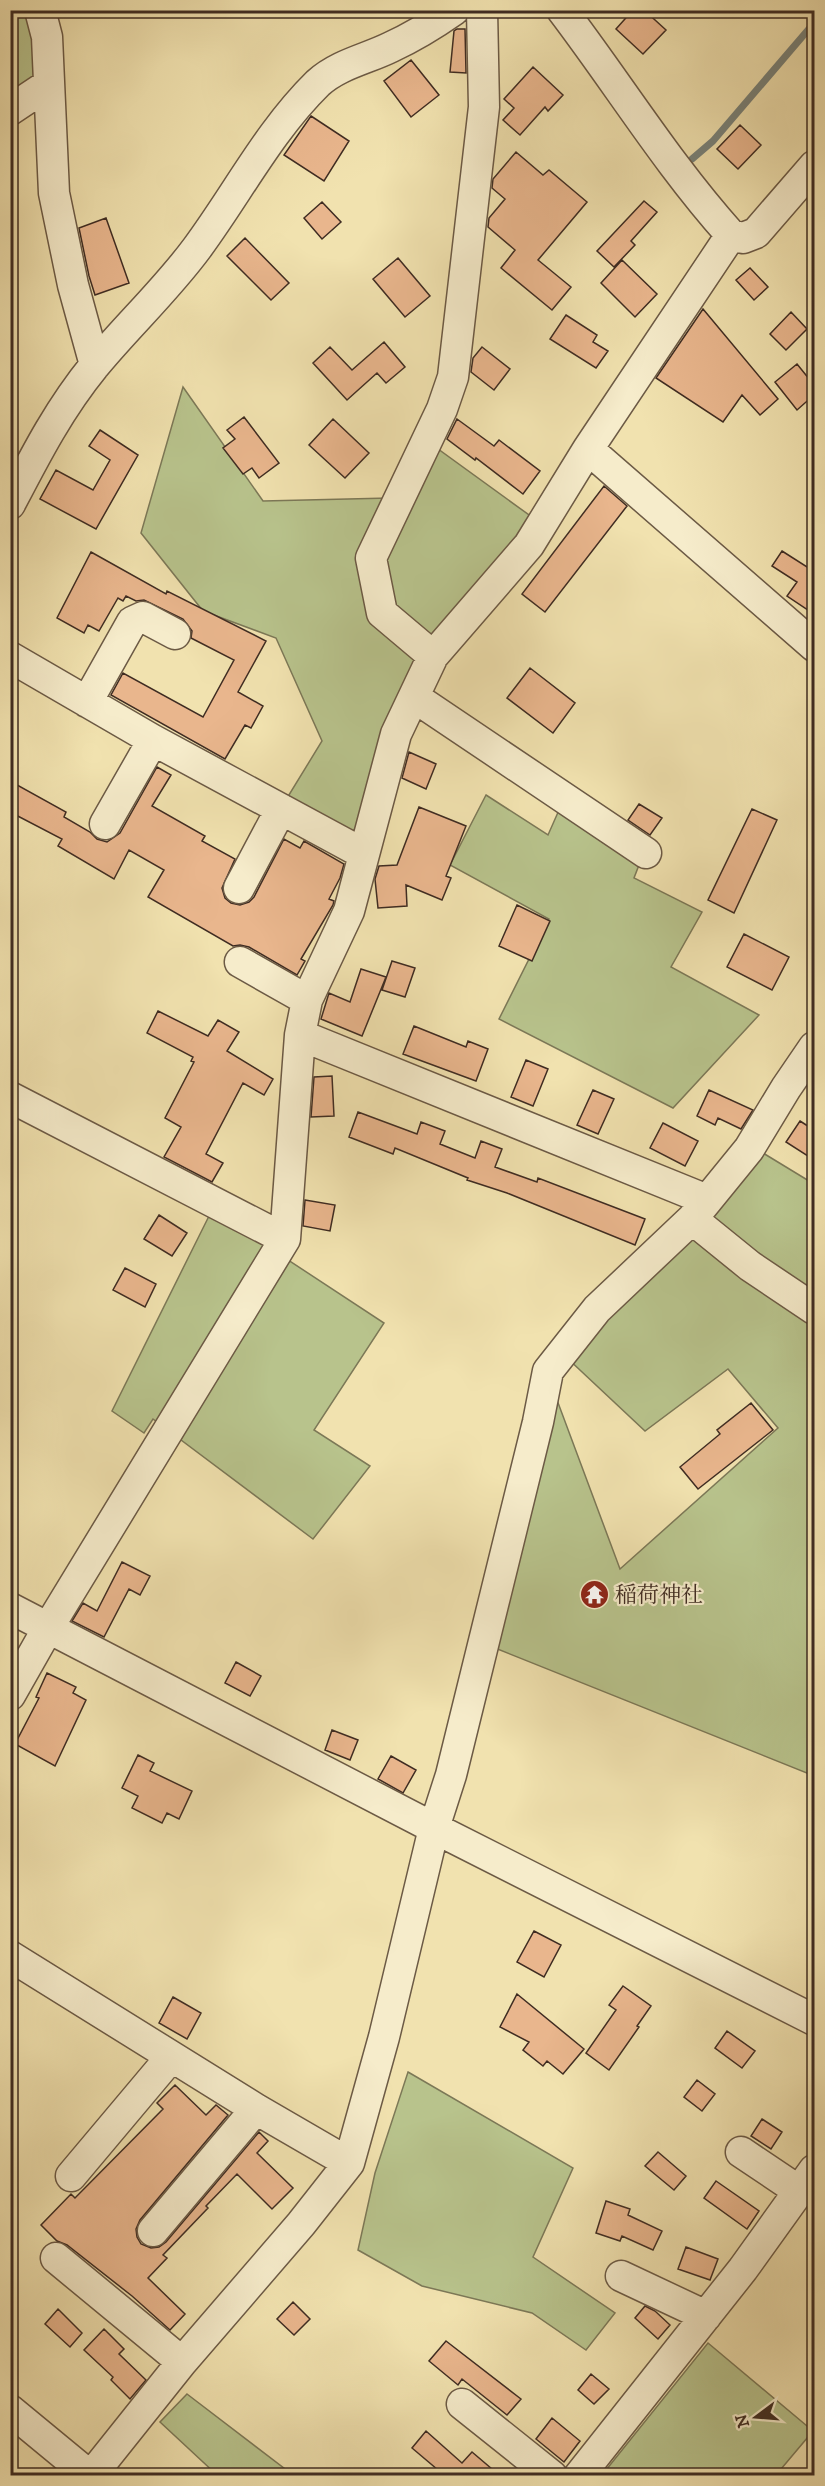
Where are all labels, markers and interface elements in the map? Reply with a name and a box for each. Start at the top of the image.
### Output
temple icon: 稲荷神社 [578,1579,610,1611]
place label: 稲荷神社 [615,1582,703,1609]
north arrow [726,2387,786,2447]
text: N [731,2412,754,2430]

